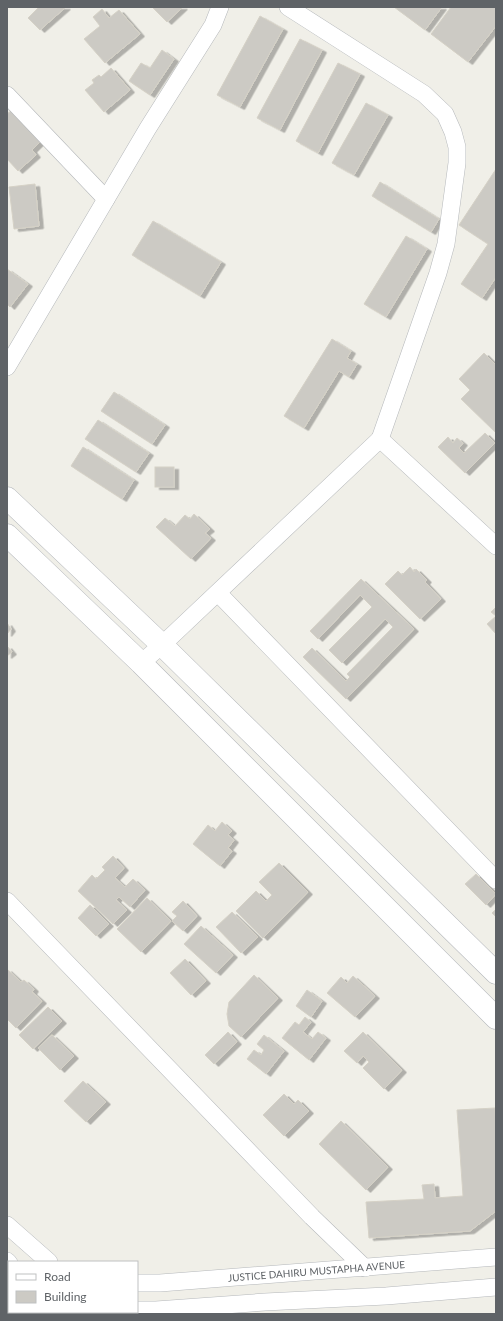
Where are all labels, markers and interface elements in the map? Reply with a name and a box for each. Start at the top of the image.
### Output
street label: JUSTICE DAHIRU MUSTAPHA AVENUE [228,1258,406,1284]
legend [8,1261,138,1313]
text: Road [44,1269,71,1284]
text: Building [44,1289,87,1304]

